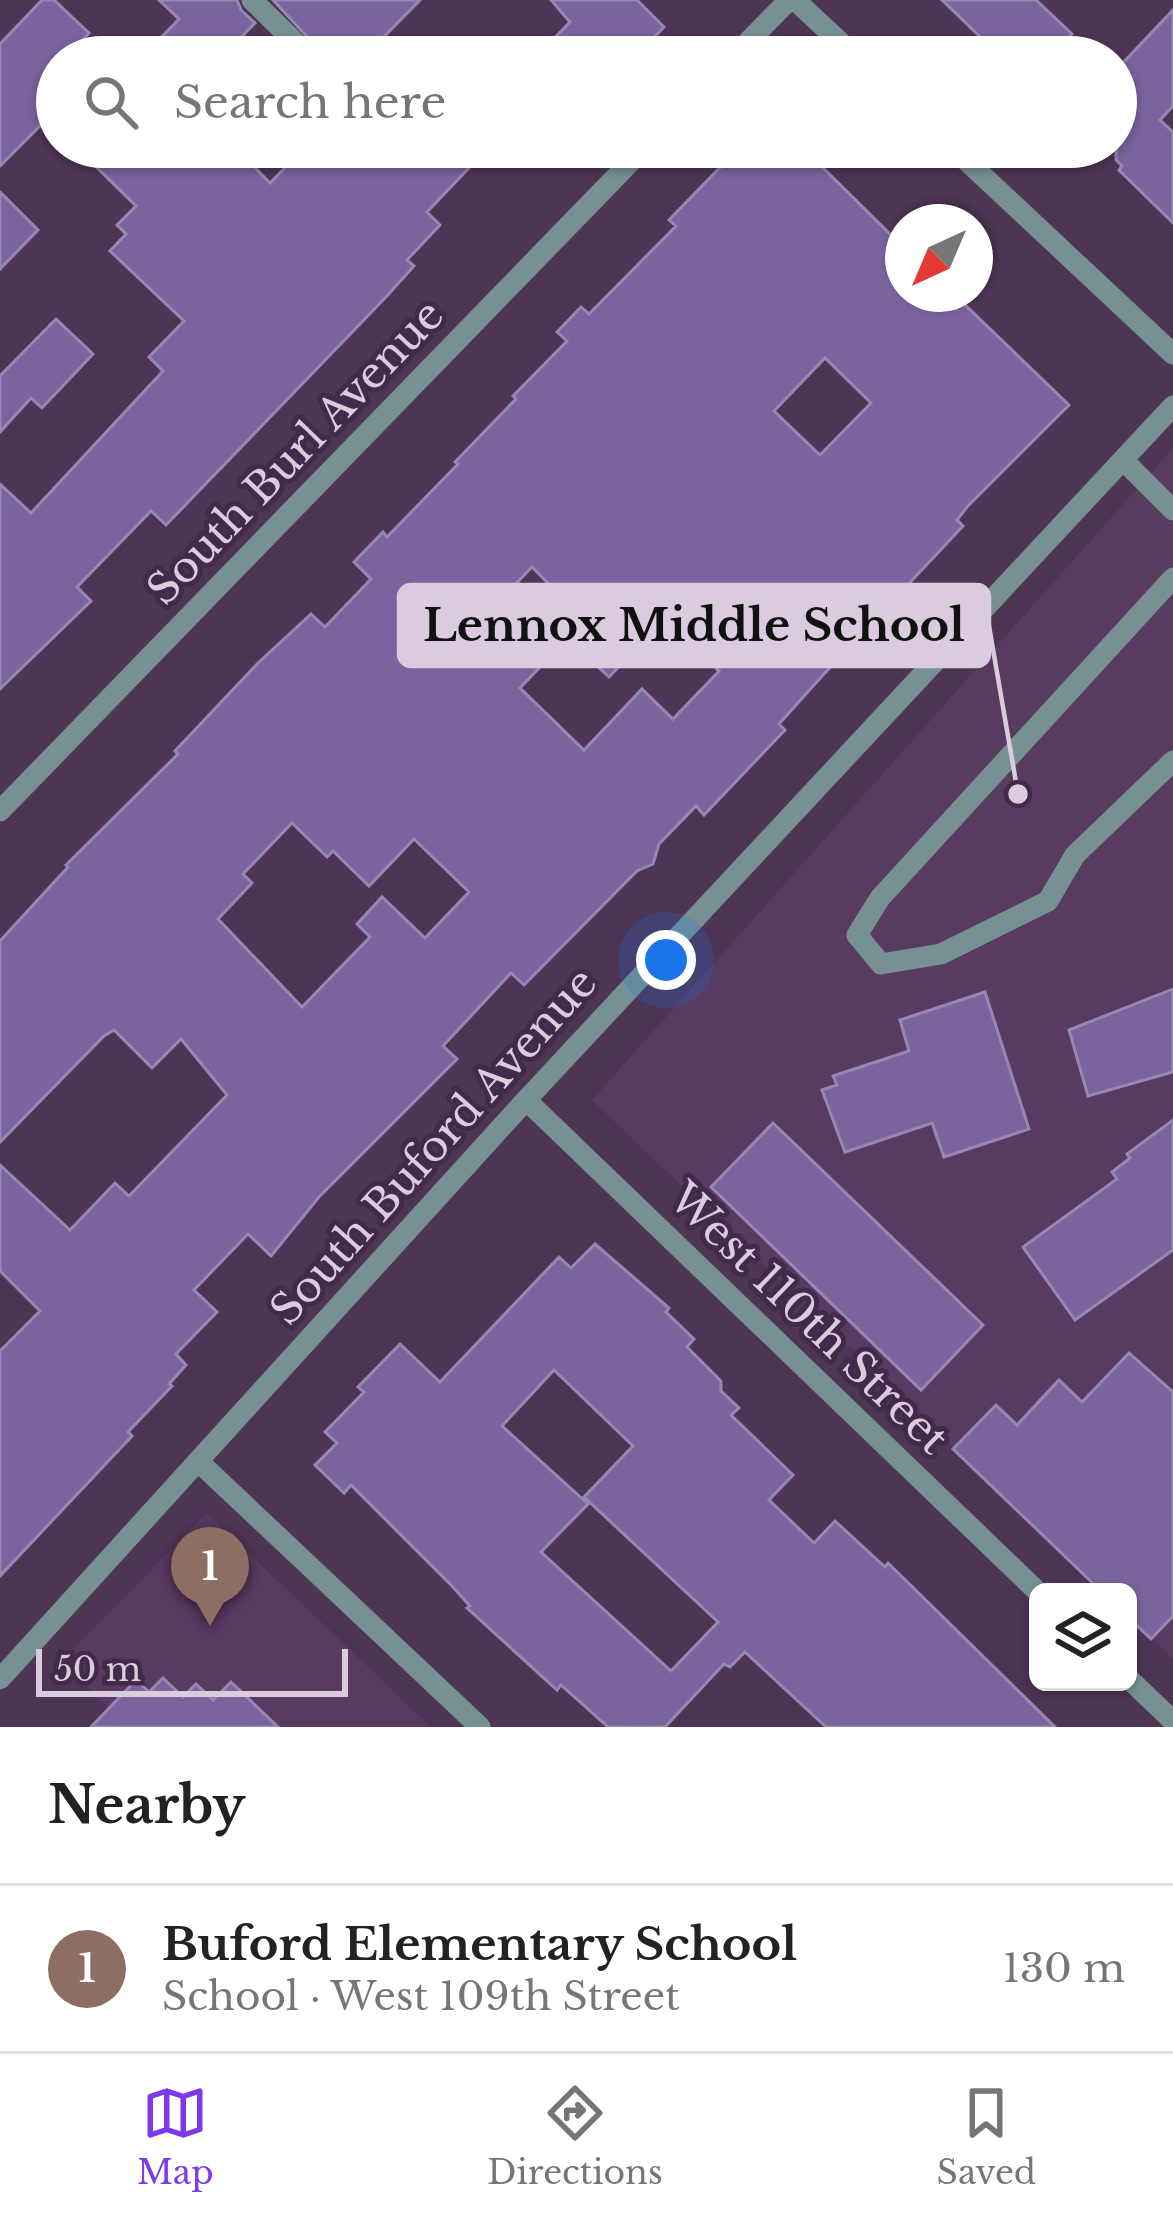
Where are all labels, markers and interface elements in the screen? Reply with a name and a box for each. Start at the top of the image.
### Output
search box [36,36,1137,168]
icon: search [78,69,144,135]
text: Search here [174,74,446,130]
north arrow [885,204,993,312]
street label: South Burl Avenue [136,289,454,615]
callout: Lennox Middle School [399,585,989,666]
text: Lennox Middle School [423,597,965,653]
your location [636,930,696,990]
street label: South Buford Avenue [259,957,607,1335]
street label: West 110th Street [658,1171,959,1465]
pin: 1 [171,1527,249,1626]
map controls [1029,1583,1137,1691]
button: layers [1029,1583,1137,1691]
scale bar [36,1643,348,1696]
text: 50 m [54,1649,141,1690]
text: Nearby [48,1774,245,1837]
text: Buford Elementary School [162,1916,797,1972]
text: 1 [78,1944,96,1993]
text: 130 m [1003,1944,1125,1993]
text: School · West 109th Street [162,1972,680,2021]
tab: Map [137,2080,214,2193]
tab: Directions [487,2080,663,2193]
tab: Saved [937,2080,1036,2193]

